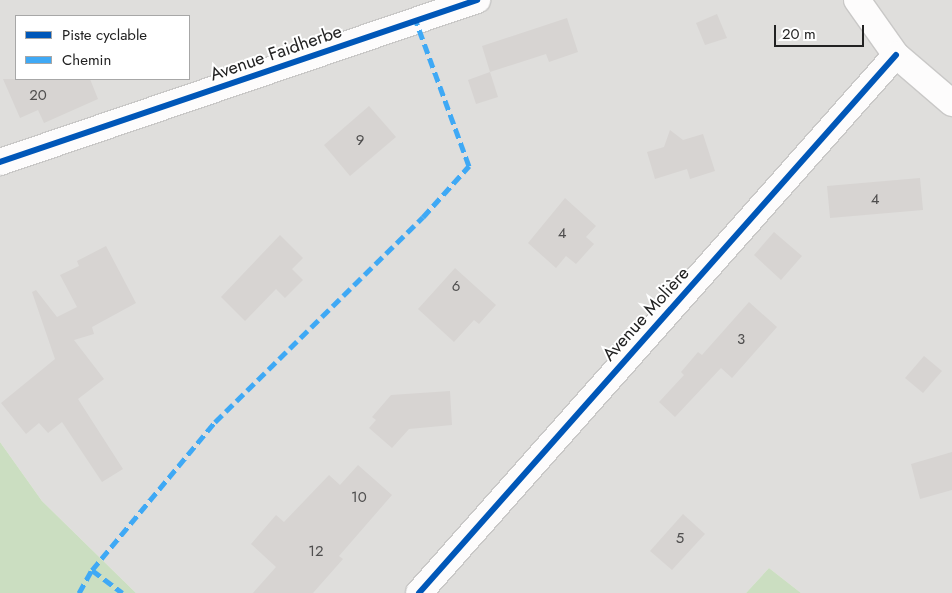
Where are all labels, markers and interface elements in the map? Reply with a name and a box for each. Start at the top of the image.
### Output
legend [15,15,190,80]
scale bar [777,15,867,47]
street label: Avenue Faidherbe [207,20,345,86]
text: 20 m [782,23,816,45]
text: Piste cyclable [62,24,147,46]
text: Chemin [62,49,111,71]
house number: 20 [29,87,47,105]
house number: 9 [356,132,364,150]
house number: 4 [871,191,879,209]
house number: 4 [558,225,566,243]
street label: Avenue Molière [598,263,694,365]
house number: 6 [452,278,460,296]
house number: 3 [737,331,745,349]
house number: 10 [351,489,367,507]
house number: 5 [676,530,684,548]
house number: 12 [308,543,324,561]

